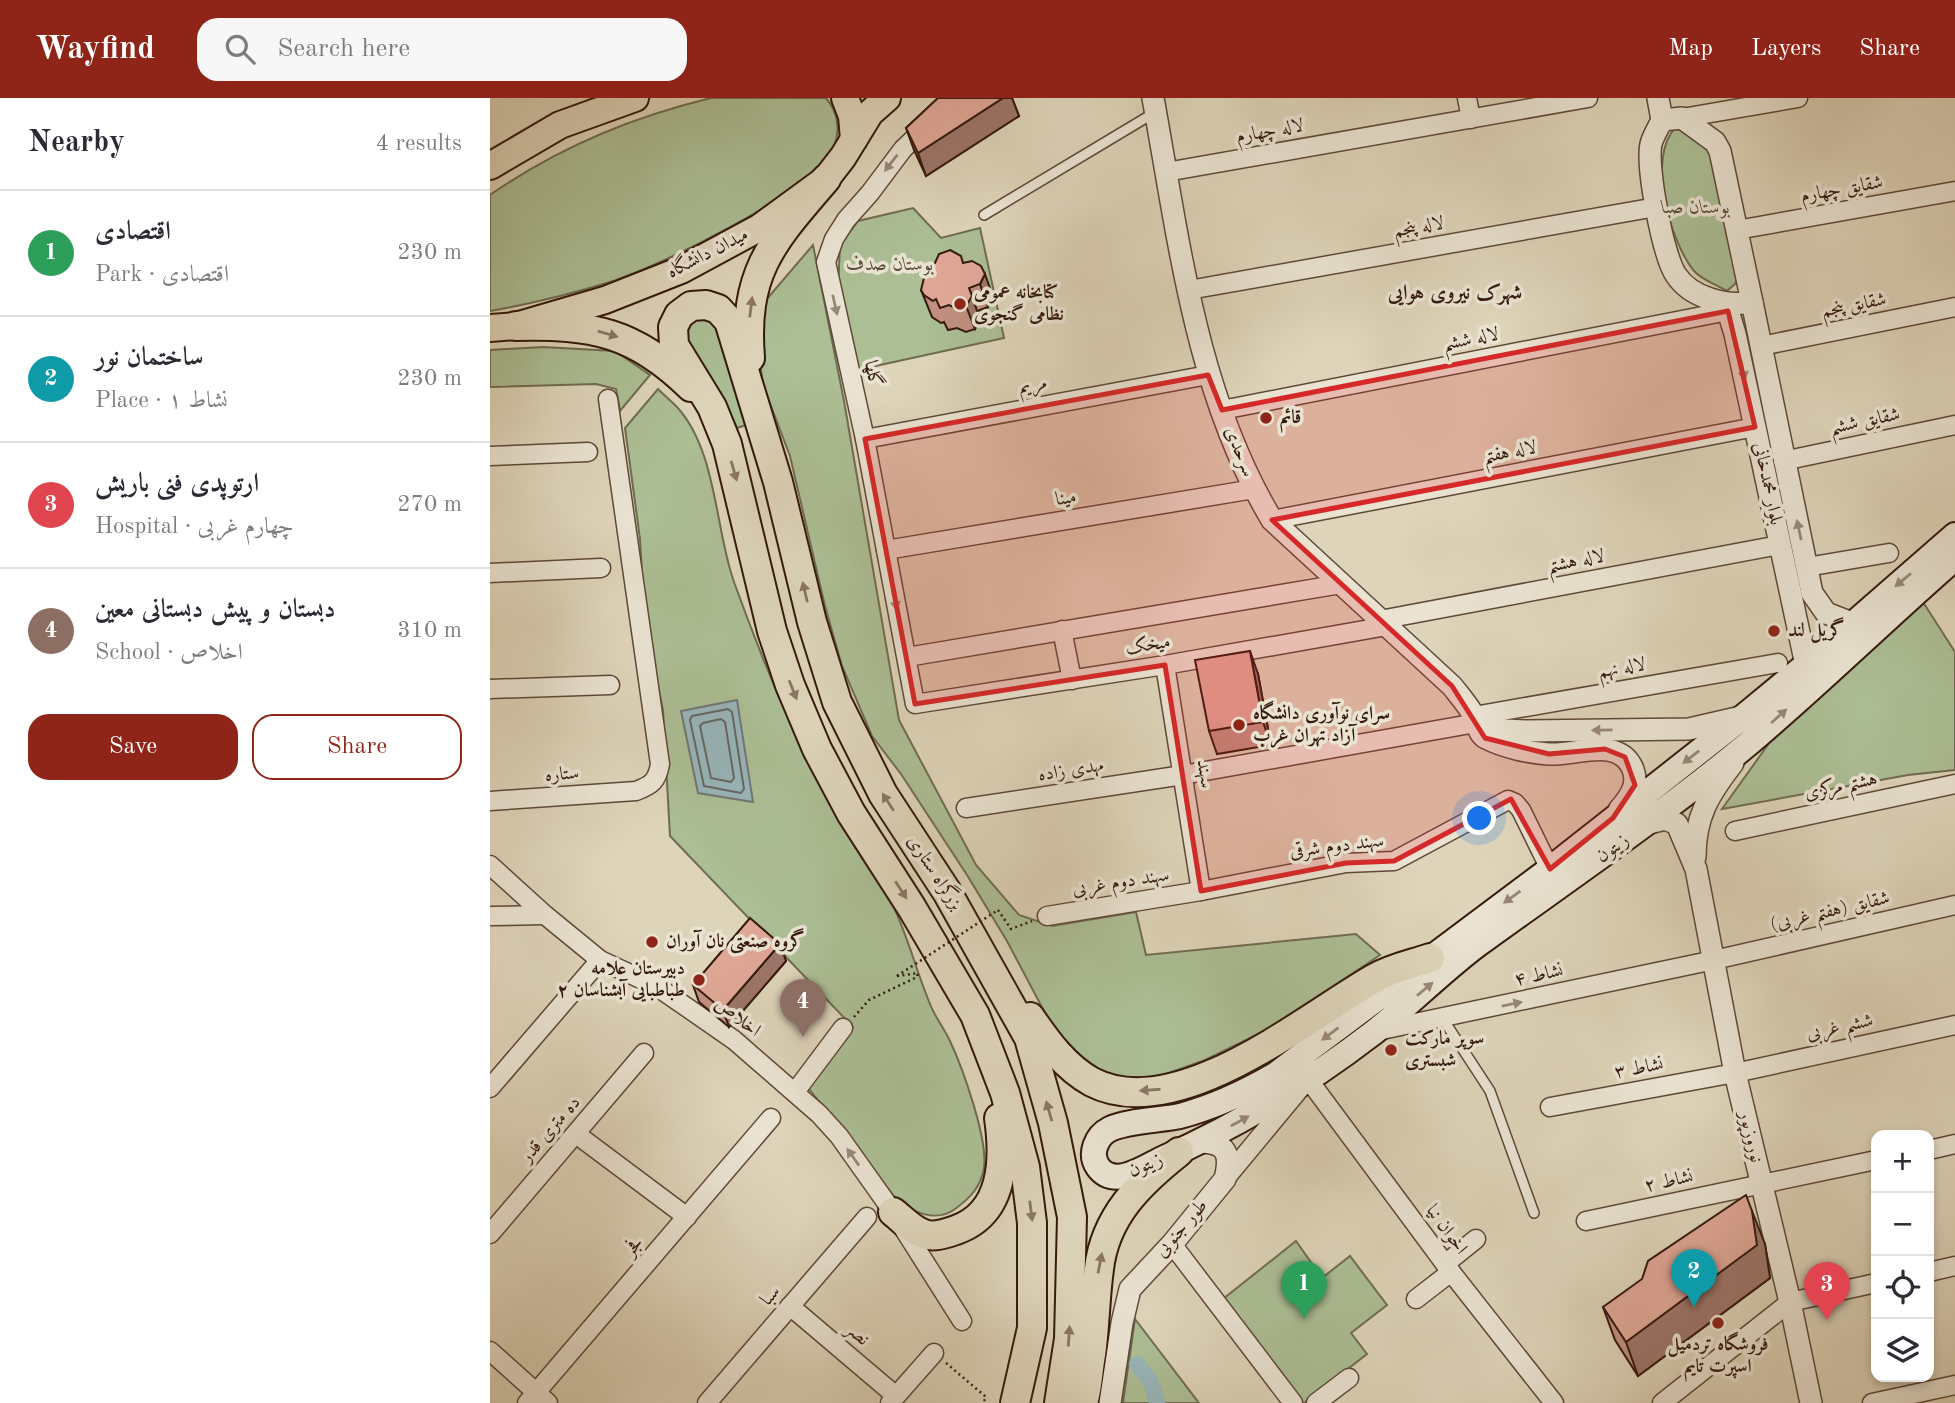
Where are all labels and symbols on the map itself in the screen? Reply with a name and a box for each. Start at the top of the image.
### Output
street label: لاله چهارم [1235,117,1306,152]
one-way arrow [884,155,899,172]
street label: شقایق چهارم [1799,173,1885,212]
park label: بوستان صبا [1660,199,1731,219]
street label: لاله پنجم [1392,214,1447,249]
street label: میدان دانشگاه [662,221,752,282]
park label: بوستان صدف [846,256,934,276]
place label: کتابخانه عمومی نظامی گنجوی [973,283,1064,326]
district label: شهرک نیروی هوایی [1387,283,1522,306]
street label: شقایق پنجم [1820,290,1889,328]
one-way arrow [830,294,841,316]
one-way arrow [745,296,756,318]
marker: کتابخانه عمومی نظامی گنجوی [952,296,968,312]
street label: لاله ششم [1441,325,1502,363]
one-way arrow [597,329,618,339]
street label: گلها [860,358,888,389]
one-way arrow [1737,359,1748,381]
street label: مریم [1017,374,1050,403]
street label: شقایق ششم [1828,405,1904,447]
place label: قائم [1280,408,1301,433]
marker: قائم [1258,410,1274,426]
street label: سرحدی [1220,424,1258,480]
street label: لاله هفتم [1482,438,1540,475]
street label: بلوار محمدخانی [1749,441,1785,527]
one-way arrow [730,460,740,481]
street label: مینا [1054,488,1078,510]
one-way arrow [1793,519,1804,541]
street label: لاله هشتم [1546,547,1608,585]
one-way arrow [1894,572,1912,588]
one-way arrow [800,581,811,603]
one-way arrow [890,589,901,611]
place label: گریل لند [1788,617,1845,643]
marker: گریل لند [1766,623,1782,639]
street label: میخک [1124,631,1172,659]
street label: لاله نهم [1597,655,1648,689]
one-way arrow [787,680,798,701]
place label: سرای نوآوری دانشگاه آزاد تهران غرب [1253,700,1390,748]
one-way arrow [1770,708,1788,724]
marker: سرای نوآوری دانشگاه آزاد تهران غرب [1231,717,1247,733]
one-way arrow [1591,724,1613,736]
one-way arrow [1682,750,1700,764]
street label: مهدی زاده [1037,756,1105,787]
street label: سهند [1191,758,1216,790]
street label: ستاره [544,764,580,786]
street label: هشتم مرکزی [1802,768,1881,812]
one-way arrow [882,793,895,812]
your location [1462,801,1496,835]
street label: بزرگراه ستاری [903,829,970,915]
street label: سهند دوم شرقی [1289,831,1386,867]
street label: زیتون [1593,831,1633,868]
street label: سهند دوم غربی [1071,866,1172,905]
one-way arrow [894,880,907,900]
street label: شقایق (هفتم غربی) [1768,888,1893,943]
one-way arrow [1503,890,1521,904]
place label: گروه صنعتی نان آوران [666,928,805,954]
marker: گروه صنعتی نان آوران [644,934,660,950]
place label: دبیرستان علامه طباطبایی آبشناسان ۲ [557,959,685,1002]
street label: نشاط ۴ [1513,962,1565,990]
marker: دبیرستان علامه طباطبایی آبشناسان ۲ [691,972,707,988]
pin: 4 [780,979,826,1037]
one-way arrow [1416,982,1433,997]
street label: اخلاص [711,995,763,1041]
one-way arrow [1501,998,1523,1009]
street label: ششم غربی [1805,1012,1877,1052]
one-way arrow [1321,1026,1339,1040]
place label: سوپر مارکت شبستری [1405,1029,1484,1071]
marker: سوپر مارکت شبستری [1383,1042,1399,1058]
street label: نشاط ۳ [1613,1055,1665,1083]
one-way arrow [1138,1085,1160,1096]
street label: ده متری قدر [516,1093,585,1168]
one-way arrow [1044,1100,1054,1121]
street label: نوروزپور [1732,1107,1765,1165]
one-way arrow [1230,1115,1250,1127]
one-way arrow [846,1148,860,1166]
street label: زیتون [1126,1150,1166,1183]
street label: نشاط ۲ [1643,1168,1695,1196]
street label: طور جنوبی [1152,1197,1214,1263]
one-way arrow [1025,1200,1036,1222]
street label: اخوان نیا [1421,1202,1470,1259]
street label: فجر [618,1232,648,1263]
pin: 2 [1671,1249,1717,1307]
one-way arrow [1095,1252,1106,1274]
pin: 1 [1281,1261,1327,1319]
pin: 3 [1804,1262,1850,1320]
street label: سبا [757,1282,785,1310]
marker: فروشگاه تردمیل اسپرت تایم [1710,1315,1726,1331]
street label: نصر [840,1319,872,1351]
one-way arrow [1064,1324,1075,1346]
place label: فروشگاه تردمیل اسپرت تایم [1668,1331,1768,1382]

